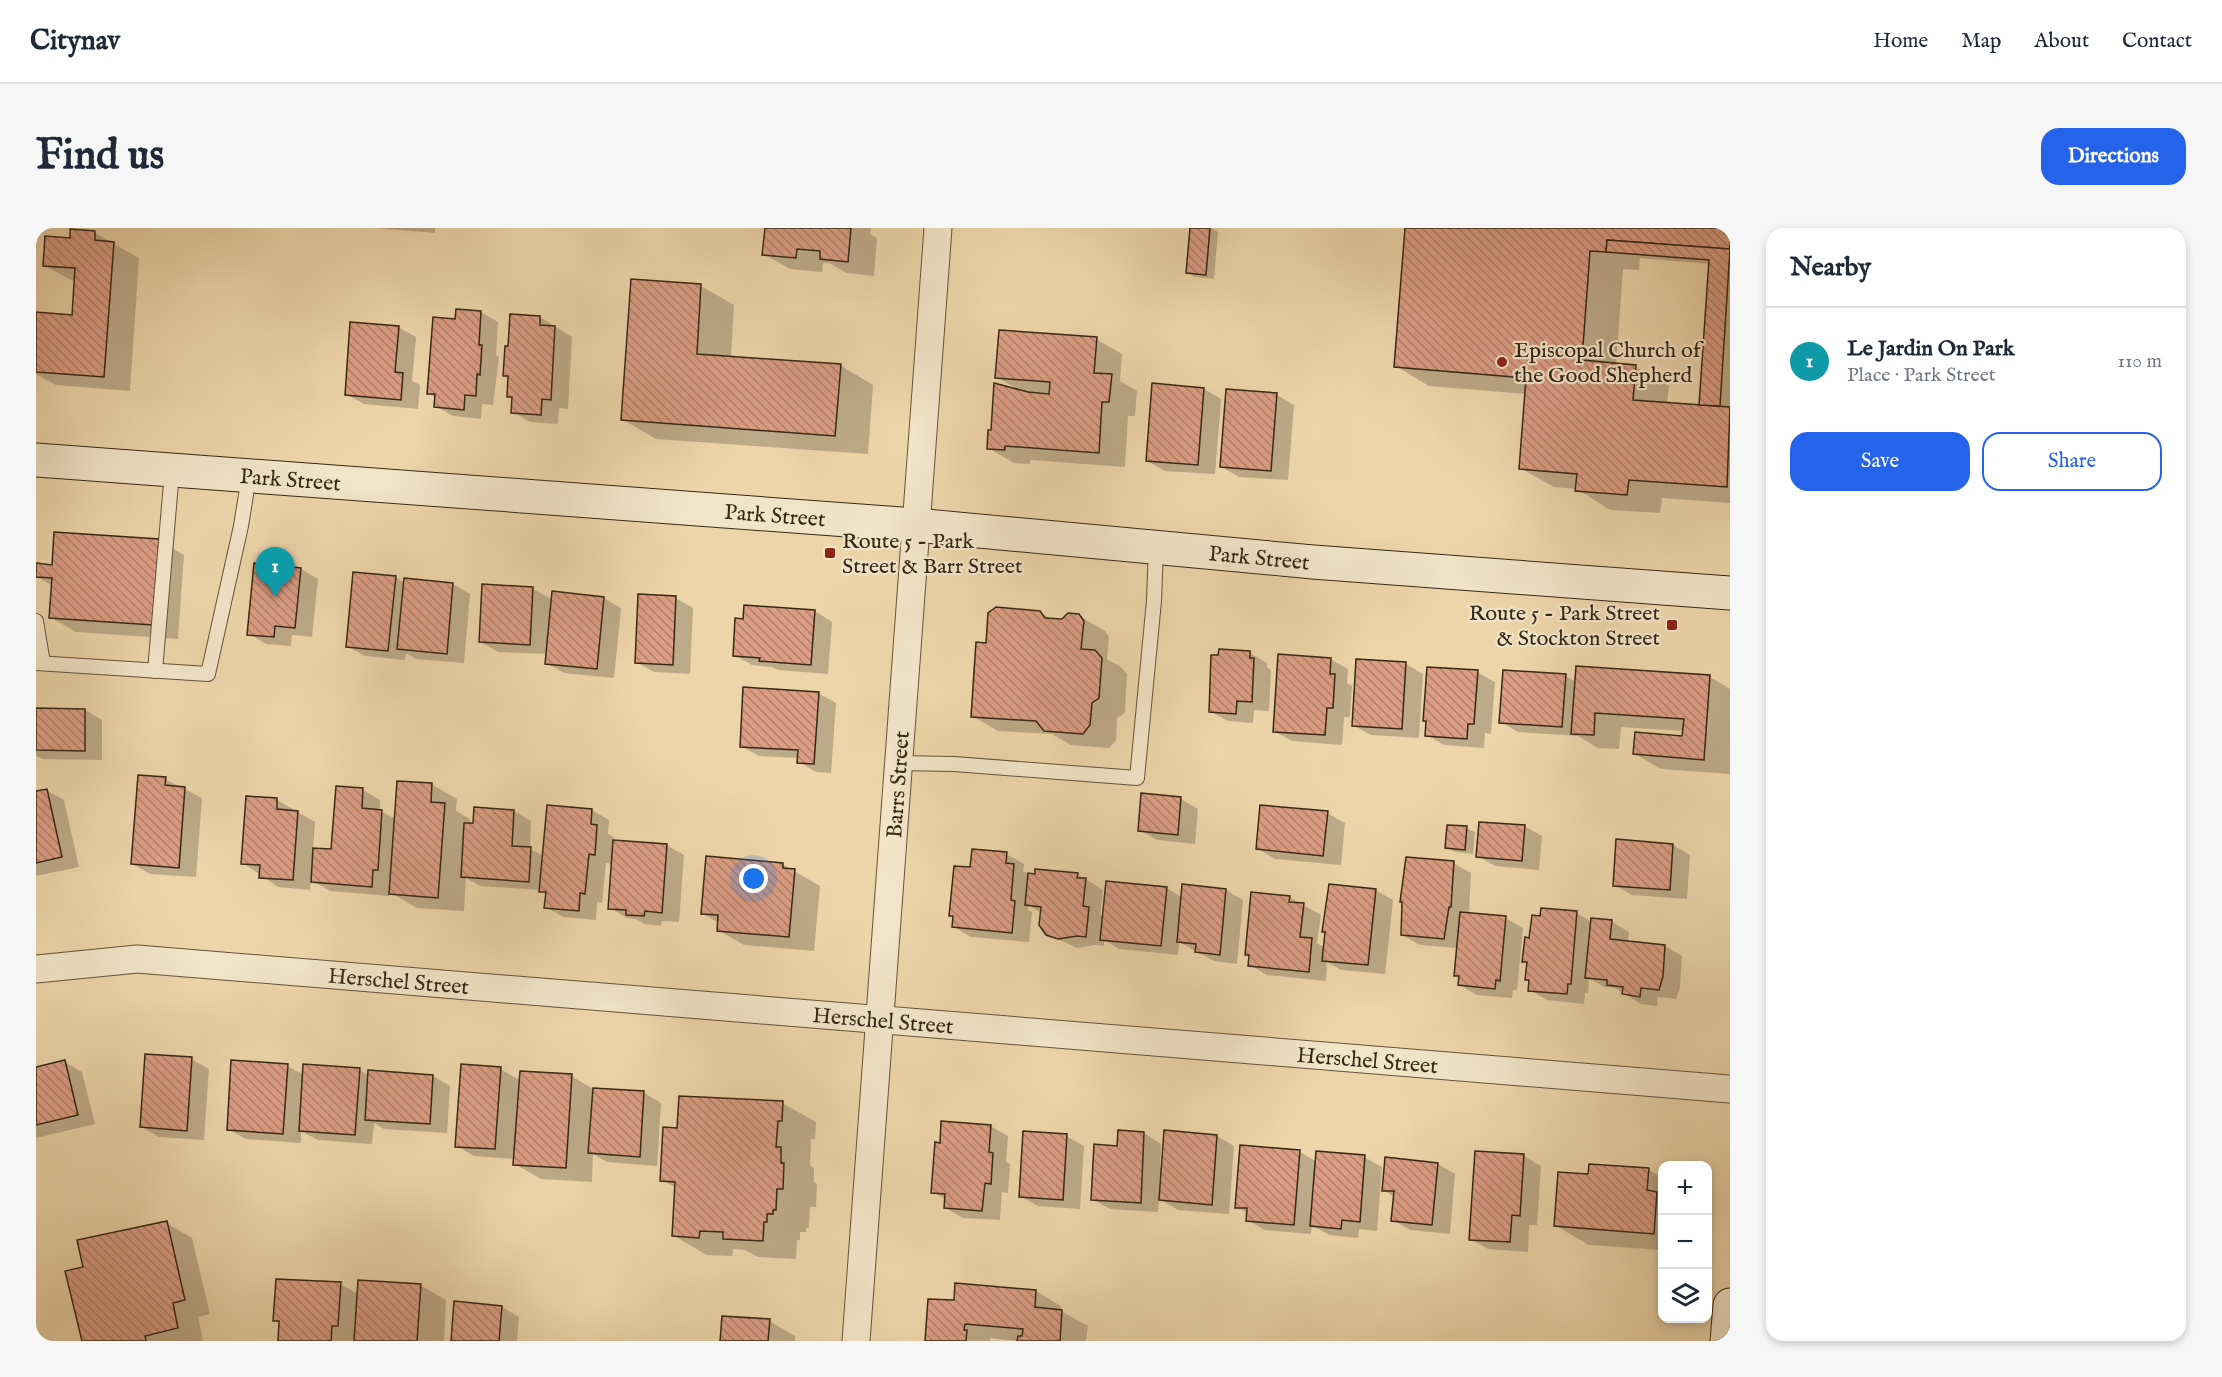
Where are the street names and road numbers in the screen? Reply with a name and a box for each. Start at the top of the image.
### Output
street label: Park Street [239,463,342,499]
street label: Park Street [723,499,827,534]
street label: Park Street [1207,540,1311,578]
street label: Barrs Street [881,730,917,839]
street label: Herschel Street [327,963,470,1002]
street label: Herschel Street [811,1002,955,1042]
street label: Herschel Street [1296,1042,1439,1081]

